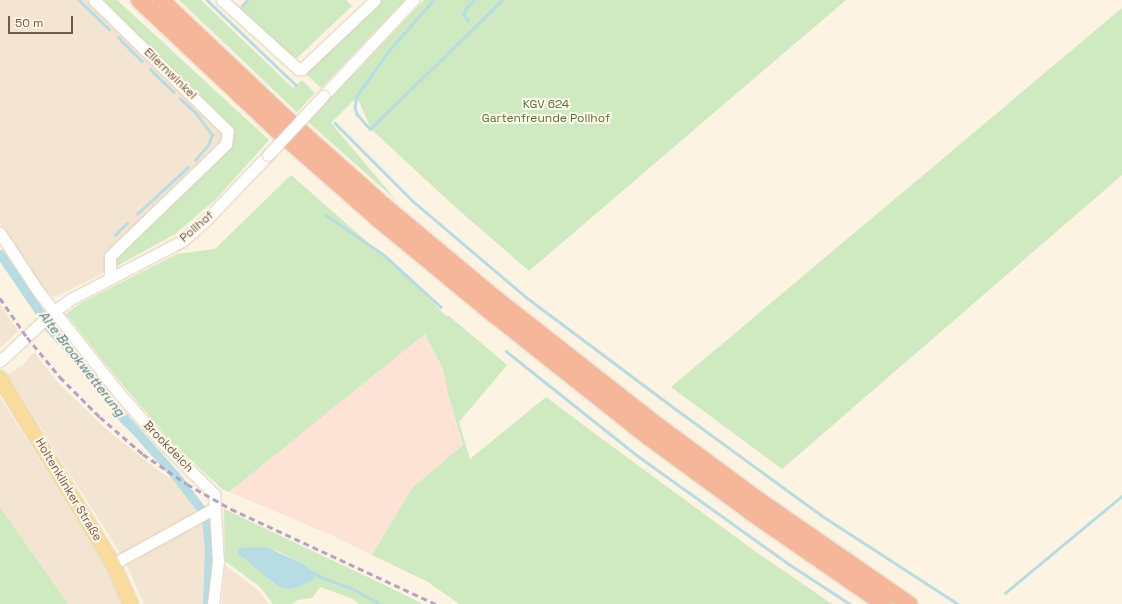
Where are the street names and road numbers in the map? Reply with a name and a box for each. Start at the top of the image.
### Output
street label: Ellernwinkel [141,45,199,103]
street label: Pollhof [177,208,217,246]
street label: Brookdeich [140,418,196,476]
street label: Holtenklinker Straße [32,436,104,544]

